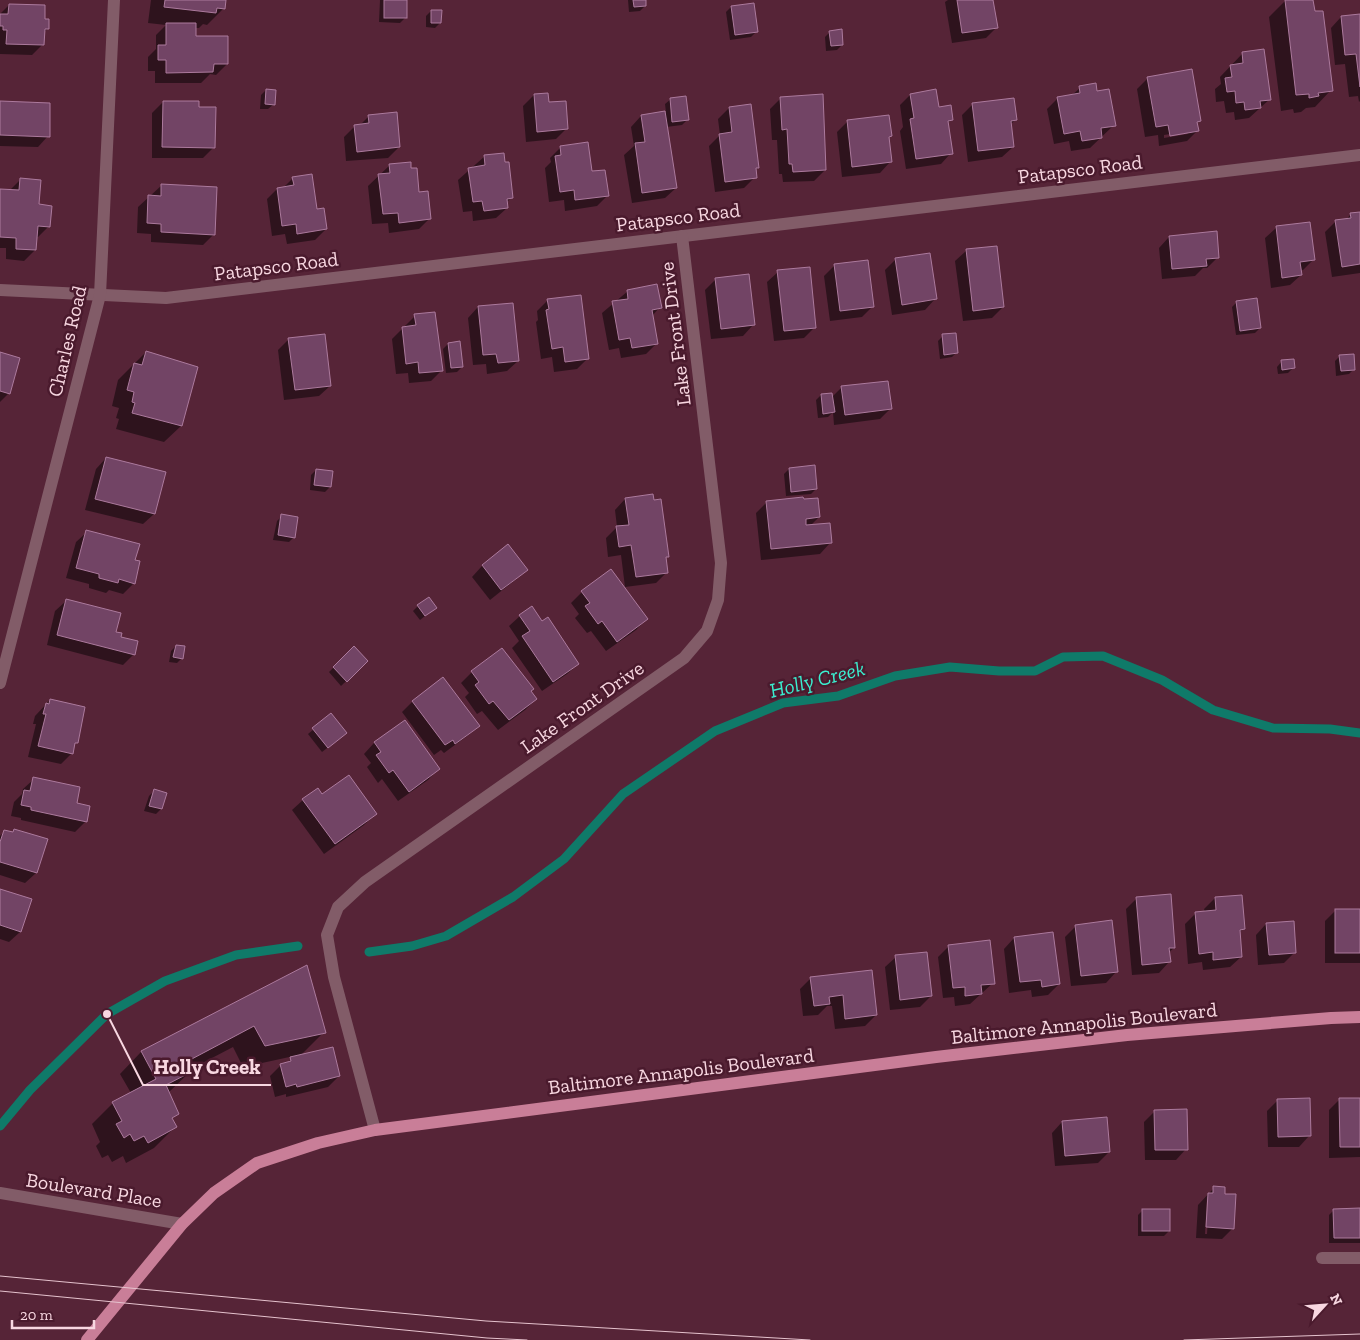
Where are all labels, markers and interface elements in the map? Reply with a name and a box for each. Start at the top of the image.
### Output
street label: Patapsco Road [1017,149,1143,189]
street label: Patapsco Road [615,197,741,237]
street label: Patapsco Road [213,246,339,286]
street label: Lake Front Drive [654,261,696,407]
street label: Charles Road [43,283,91,399]
water label: Holly Creek [767,655,867,703]
street label: Lake Front Drive [516,656,648,758]
street label: Baltimore Annapolis Boulevard [950,997,1218,1049]
street label: Baltimore Annapolis Boulevard [547,1043,815,1099]
callout: Holly Creek [143,1049,271,1085]
text: Holly Creek [153,1054,261,1079]
street label: Boulevard Place [25,1167,163,1213]
north arrow [1300,1280,1350,1330]
text: N [1326,1291,1346,1308]
scale bar [12,1298,95,1330]
text: 20 m [20,1306,53,1324]

